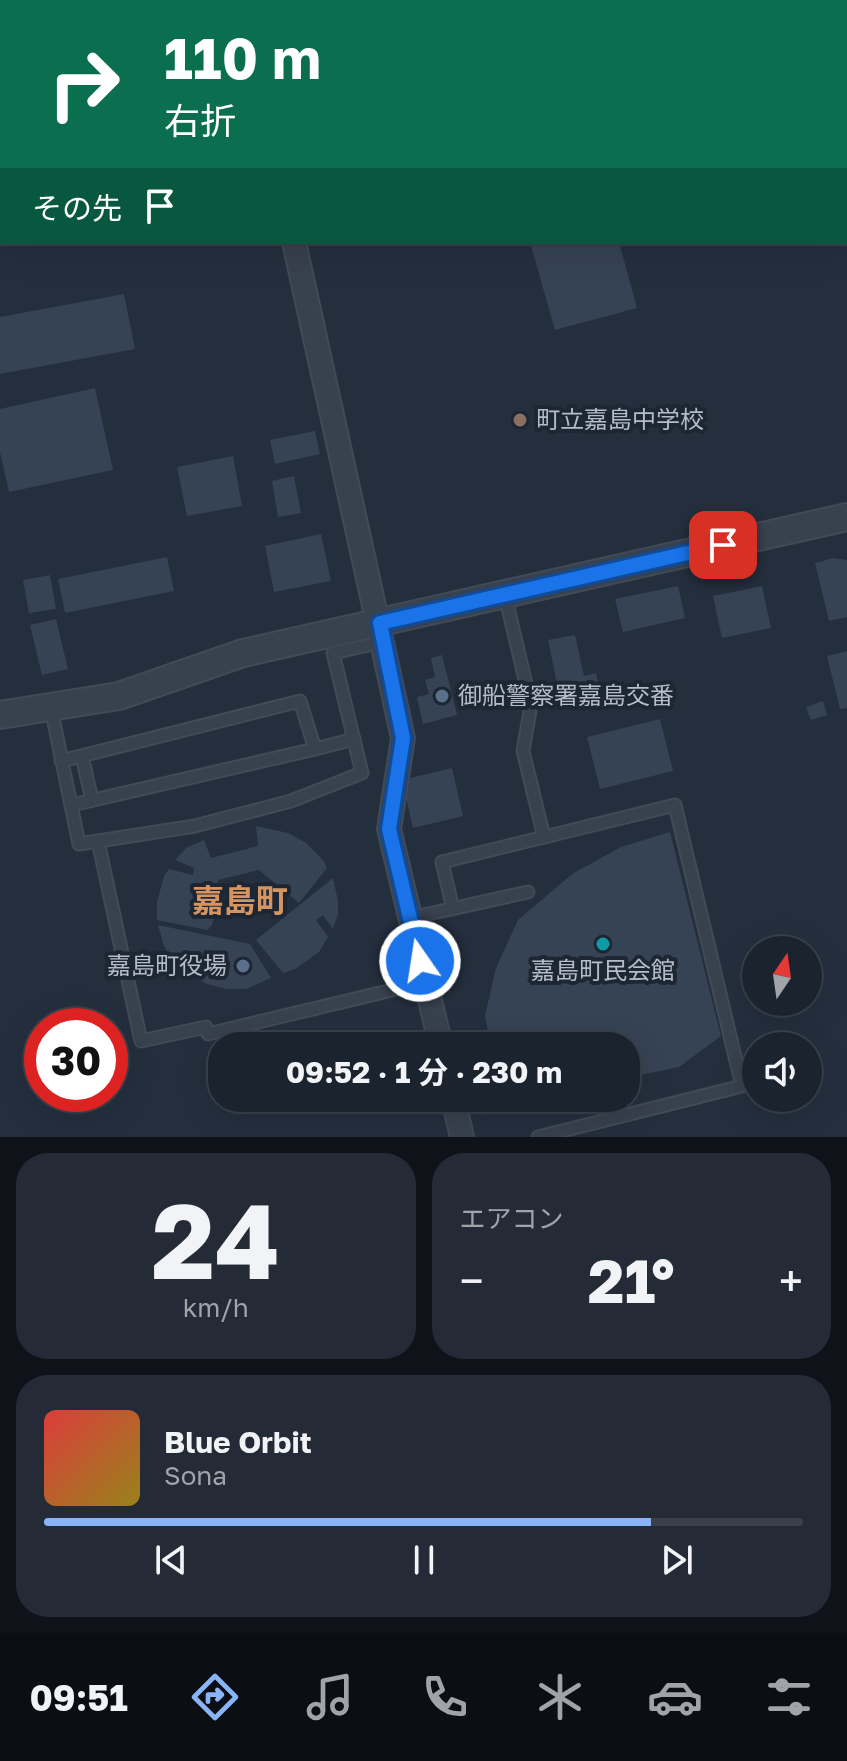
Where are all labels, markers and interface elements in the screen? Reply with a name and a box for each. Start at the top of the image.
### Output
text: 110 m [164,24,321,91]
icon: right [32,32,136,136]
text: 右折 [164,99,236,142]
icon: arrive [138,184,182,228]
text: その先 [32,190,122,226]
place label: 町立嘉島中学校 [536,404,704,433]
marker: 町立嘉島中学校 [511,411,529,429]
pin [689,511,757,579]
icon: arrive [701,523,745,567]
place label: 御船警察署嘉島交番 [458,680,674,709]
marker: 御船警察署嘉島交番 [433,687,451,705]
district label: 嘉島町 [192,881,288,919]
position arrow [378,919,462,1003]
marker: 嘉島町民会館 [594,935,612,953]
north arrow [742,936,822,1016]
map controls [742,936,822,1112]
place label: 嘉島町役場 [107,950,227,979]
place label: 嘉島町民会館 [531,955,675,984]
marker: 嘉島町役場 [234,957,252,975]
speed limit sign: 30 [24,1008,128,1112]
button: sound [742,1032,822,1112]
text: 09:52 · 1 分 · 230 m [286,1054,562,1090]
text: 24 [152,1177,280,1302]
text: エアコン [460,1203,564,1234]
text: 21° [588,1244,675,1316]
text: − [460,1254,484,1307]
text: + [779,1254,803,1307]
text: km/h [183,1292,249,1323]
text: Blue Orbit [164,1424,312,1460]
text: Sona [164,1460,227,1491]
icon: previous [149,1538,193,1582]
icon: pause [402,1538,446,1582]
icon: next [655,1538,699,1582]
icon: directions [187,1669,243,1725]
icon: music [302,1669,358,1725]
icon: phone [417,1669,473,1725]
icon: climate [532,1669,588,1725]
icon: car [647,1669,703,1725]
icon: filters [761,1669,817,1725]
text: 09:51 [29,1676,128,1719]

